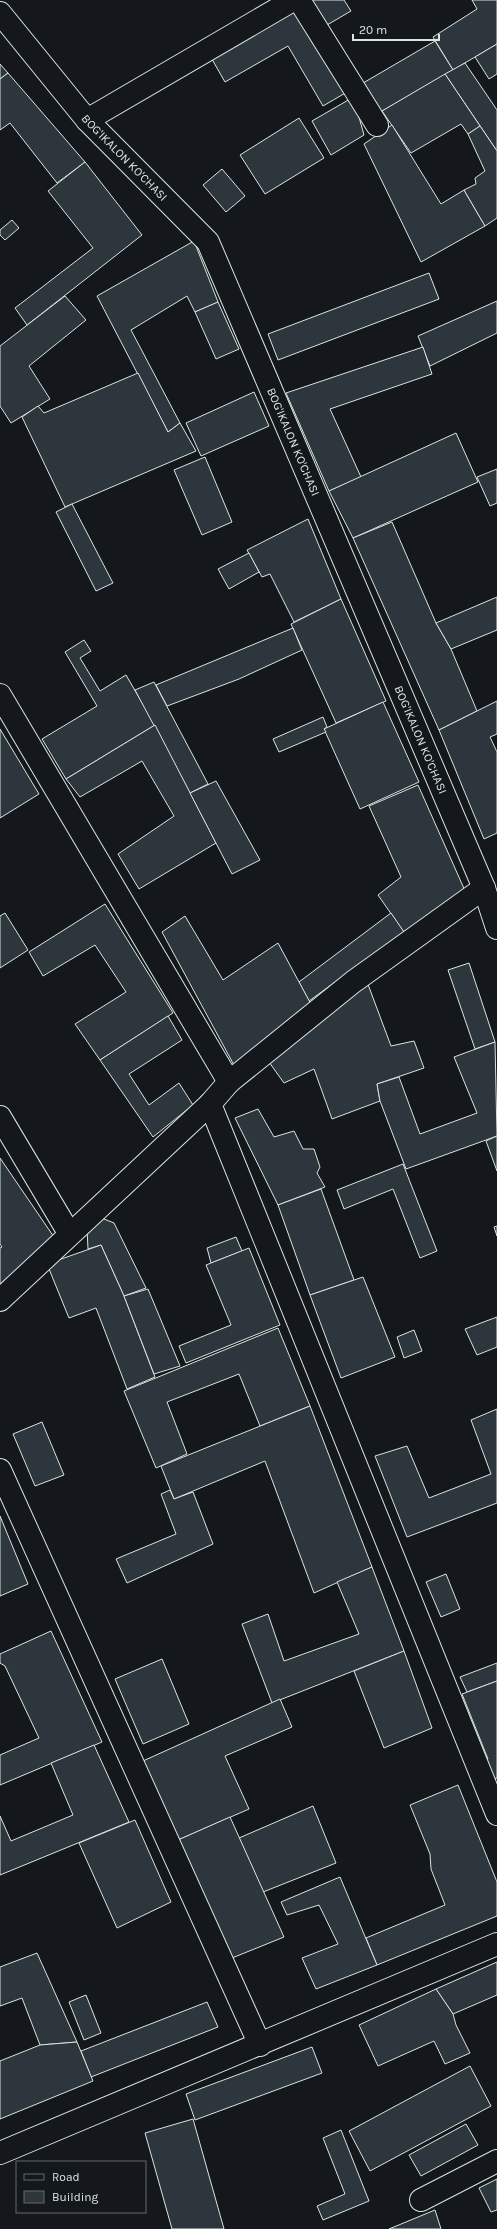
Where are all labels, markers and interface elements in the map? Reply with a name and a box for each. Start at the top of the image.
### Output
scale bar [353,16,439,42]
text: 20 m [359,23,387,37]
street label: BOG'IKALON KO'CHASI [78,112,170,204]
street label: BOG'IKALON KO'CHASI [264,386,323,498]
street label: BOG'IKALON KO'CHASI [391,684,450,796]
legend [16,2161,146,2213]
text: Road [52,2170,80,2184]
text: Building [52,2190,99,2204]

